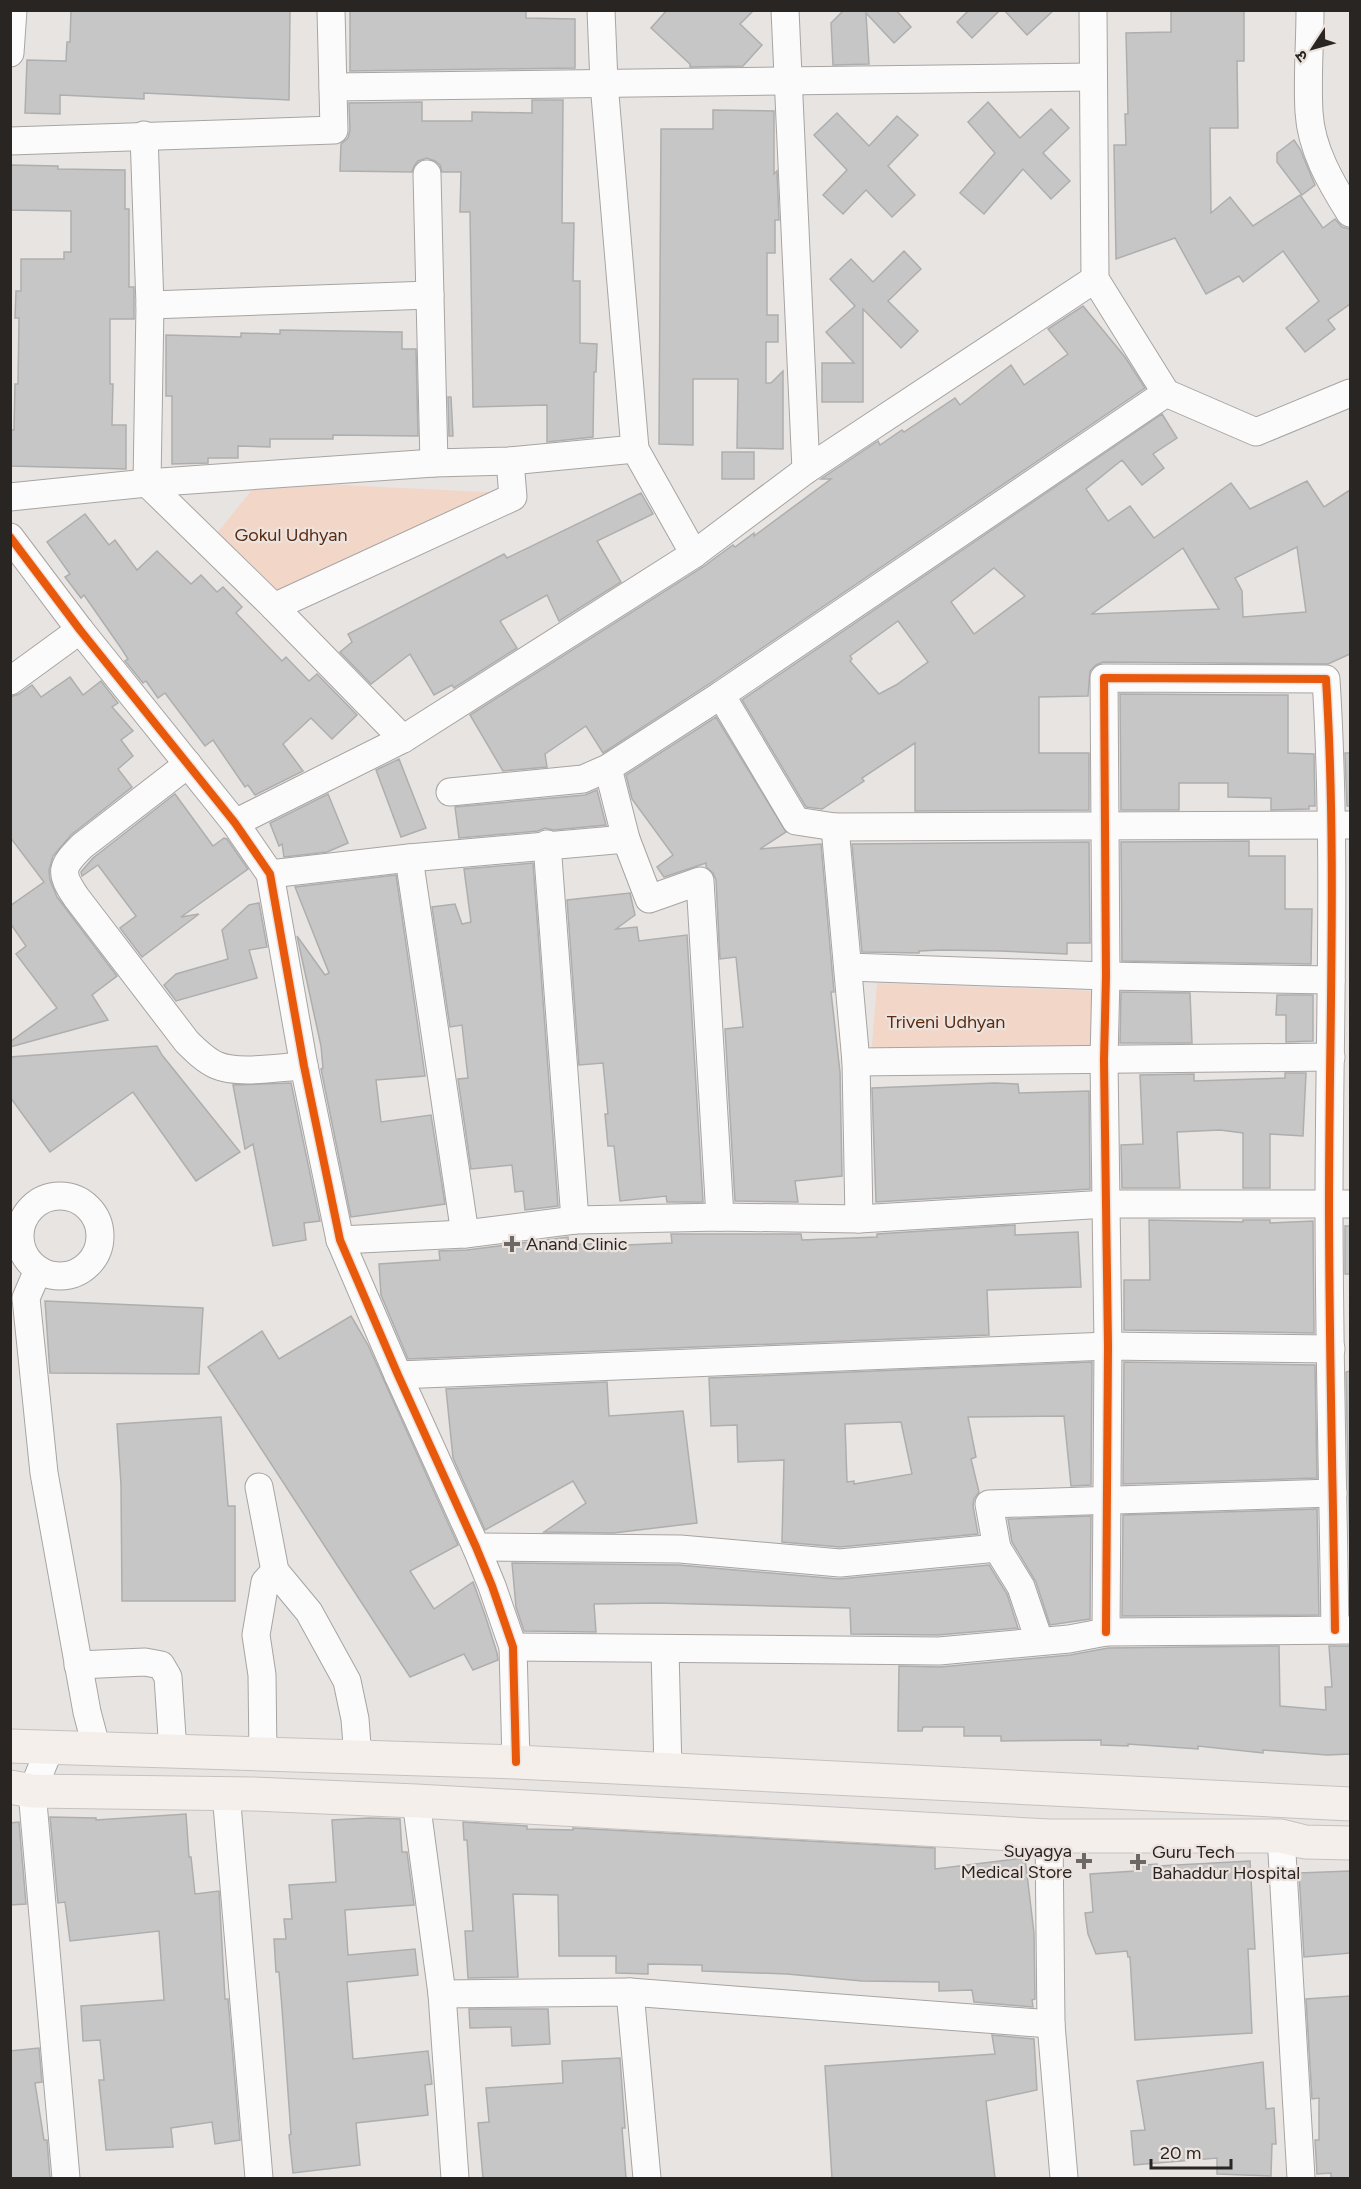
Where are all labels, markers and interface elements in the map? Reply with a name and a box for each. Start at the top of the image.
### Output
north arrow [1283,18,1343,78]
text: उ [1290,47,1312,66]
park label: Gokul Udhyan [235,524,347,546]
park label: Triveni Udhyan [887,1011,1005,1033]
place label: Anand Clinic [526,1233,628,1255]
marker: Anand Clinic [503,1235,521,1253]
place label: Suyagya Medical Store [961,1840,1072,1883]
place label: Guru Tech Bahaddur Hospital [1152,1841,1300,1884]
marker: Guru Tech Bahaddur Hospital [1129,1853,1147,1871]
marker: Suyagya Medical Store [1077,1854,1091,1868]
scale bar [1151,2132,1230,2170]
text: 20 m [1160,2142,1201,2164]

